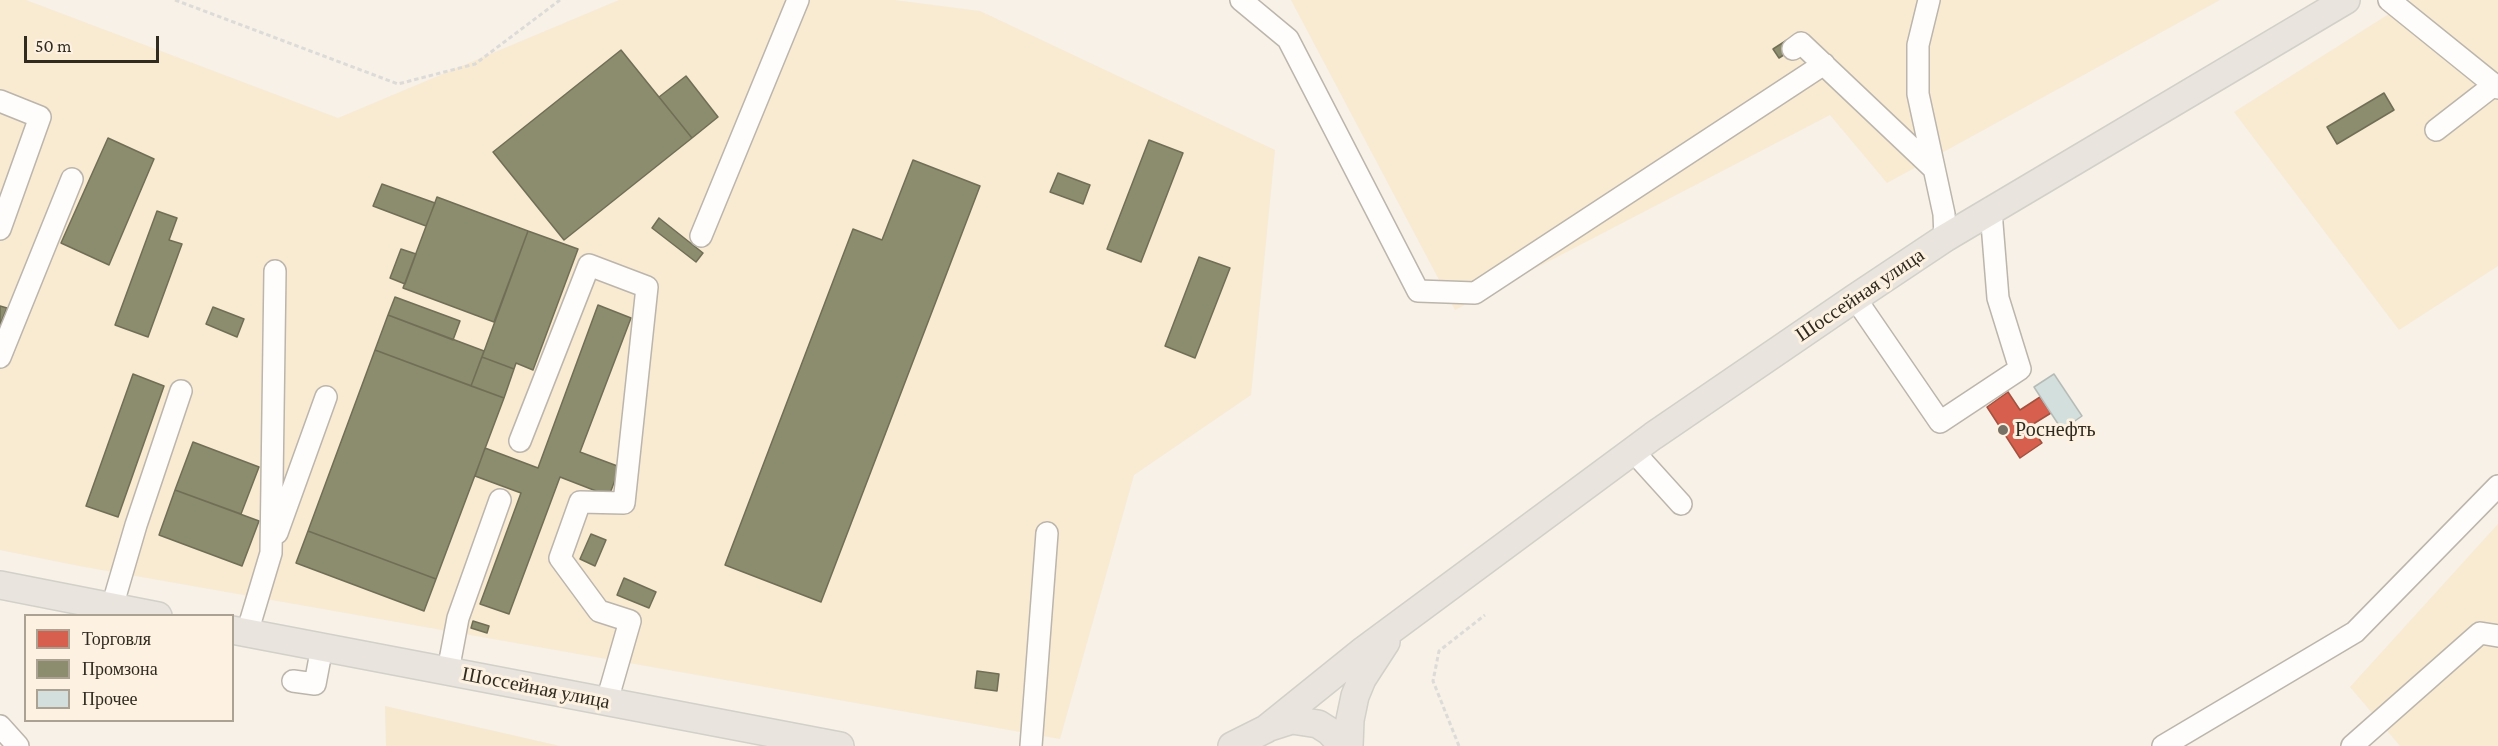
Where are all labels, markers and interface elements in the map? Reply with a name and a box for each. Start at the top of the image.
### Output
scale bar [27,24,162,62]
text: 50 m [35,36,72,56]
street label: Шоссейная улица [1791,243,1929,347]
place label: Роснефть [2015,418,2096,442]
marker: Роснефть [1996,423,2010,437]
legend [24,614,234,722]
text: Торговля [82,629,151,649]
text: Промзона [82,659,158,679]
street label: Шоссейная улица [460,662,612,714]
text: Прочее [82,689,138,709]

